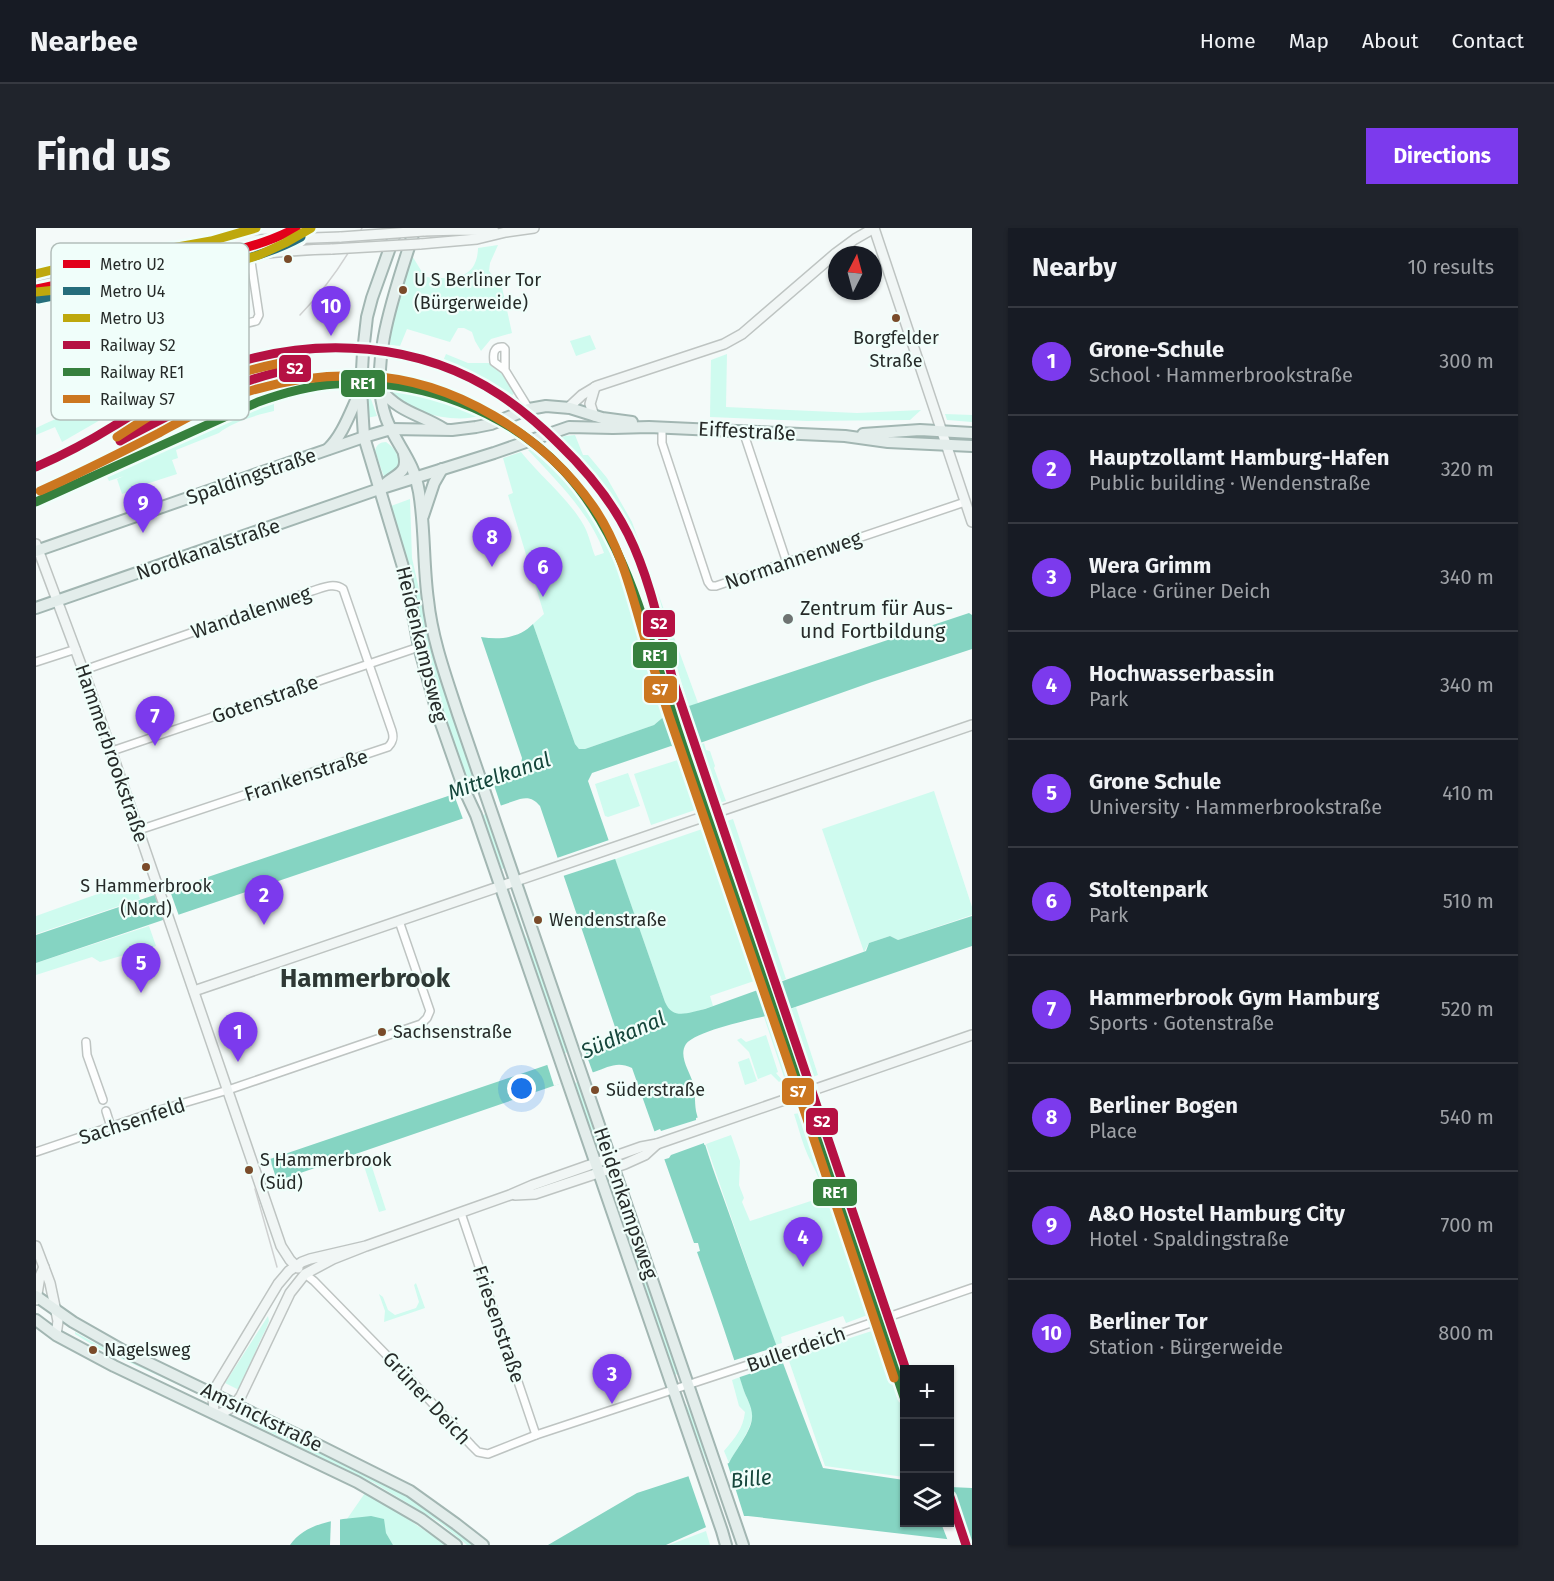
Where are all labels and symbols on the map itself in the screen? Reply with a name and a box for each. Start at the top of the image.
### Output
legend [51,243,249,420]
north arrow [828,246,882,300]
unlabelled marker [282,253,294,265]
text: Metro U2 [100,255,165,274]
place label: U S Berliner Tor (Bürgerweide) [414,269,541,314]
text: Metro U4 [100,282,166,301]
marker: U S Berliner Tor (Bürgerweide) [397,284,409,296]
pin: 10 [312,286,350,336]
text: Metro U3 [100,309,165,328]
marker: Borgfelder Straße [890,312,902,324]
place label: Borgfelder Straße [853,327,939,372]
text: Railway S2 [100,336,176,355]
line badge: S2 [278,354,312,383]
text: S2 [286,359,304,378]
text: Railway RE1 [100,363,184,382]
line badge: RE1 [340,369,386,398]
text: RE1 [350,374,376,393]
text: Railway S7 [100,390,175,409]
street label: Eiffestraße [698,416,796,446]
street label: Spaldingstraße [183,443,319,509]
pin: 9 [124,484,162,533]
street label: Nordkanalstraße [133,513,283,585]
pin: 8 [472,518,512,567]
street label: Normannenweg [722,525,865,595]
pin: 6 [524,548,562,597]
street label: Heidenkampsweg [391,564,453,725]
street label: Wandalenweg [188,580,315,644]
place label: Zentrum für Aus- und Fortbildung [800,596,953,643]
line badge: S2 [642,609,676,638]
marker: Zentrum für Aus- und Fortbildung [781,612,795,626]
text: S2 [650,614,668,633]
line badge: RE1 [632,641,678,669]
text: RE1 [642,646,668,665]
street label: Hammerbrookstraße [70,661,154,845]
street label: Gotenstraße [209,670,321,728]
line badge: S7 [643,675,678,704]
text: S7 [652,680,669,699]
pin: 7 [136,696,174,746]
street label: Frankenstraße [241,744,371,806]
water label: Mittelkanal [444,746,554,806]
marker: S Hammerbrook (Nord) [140,861,152,873]
place label: S Hammerbrook (Nord) [80,875,213,920]
pin: 2 [244,876,284,925]
place label: Wendenstraße [549,909,667,931]
marker: Wendenstraße [532,914,544,926]
pin: 5 [122,944,160,993]
district label: Hammerbrook [280,963,451,994]
water label: Südkanal [576,1006,669,1065]
pin: 1 [218,1012,258,1062]
place label: Sachsenstraße [393,1021,512,1043]
marker: Sachsenstraße [376,1026,388,1038]
your location [507,1074,536,1103]
line badge: S7 [781,1077,815,1106]
place label: Süderstraße [606,1079,705,1101]
text: S7 [790,1082,807,1101]
marker: Süderstraße [589,1084,601,1096]
street label: Sachsenfeld [76,1093,188,1149]
line badge: S2 [805,1107,839,1136]
text: S2 [813,1112,831,1131]
street label: Heidenkampsweg [589,1124,663,1283]
place label: S Hammerbrook (Süd) [260,1149,392,1194]
marker: S Hammerbrook (Süd) [243,1164,255,1176]
line badge: RE1 [812,1178,858,1207]
text: RE1 [822,1183,848,1202]
pin: 4 [784,1218,822,1267]
street label: Friesenstraße [468,1262,530,1386]
street label: Bullerdeich [743,1321,849,1377]
place label: Nagelsweg [104,1339,191,1361]
marker: Nagelsweg [87,1344,99,1356]
street label: Grüner Deich [378,1347,476,1449]
pin: 3 [592,1354,632,1404]
street label: Amsinckstraße [197,1377,327,1457]
water label: Bille [729,1464,773,1494]

